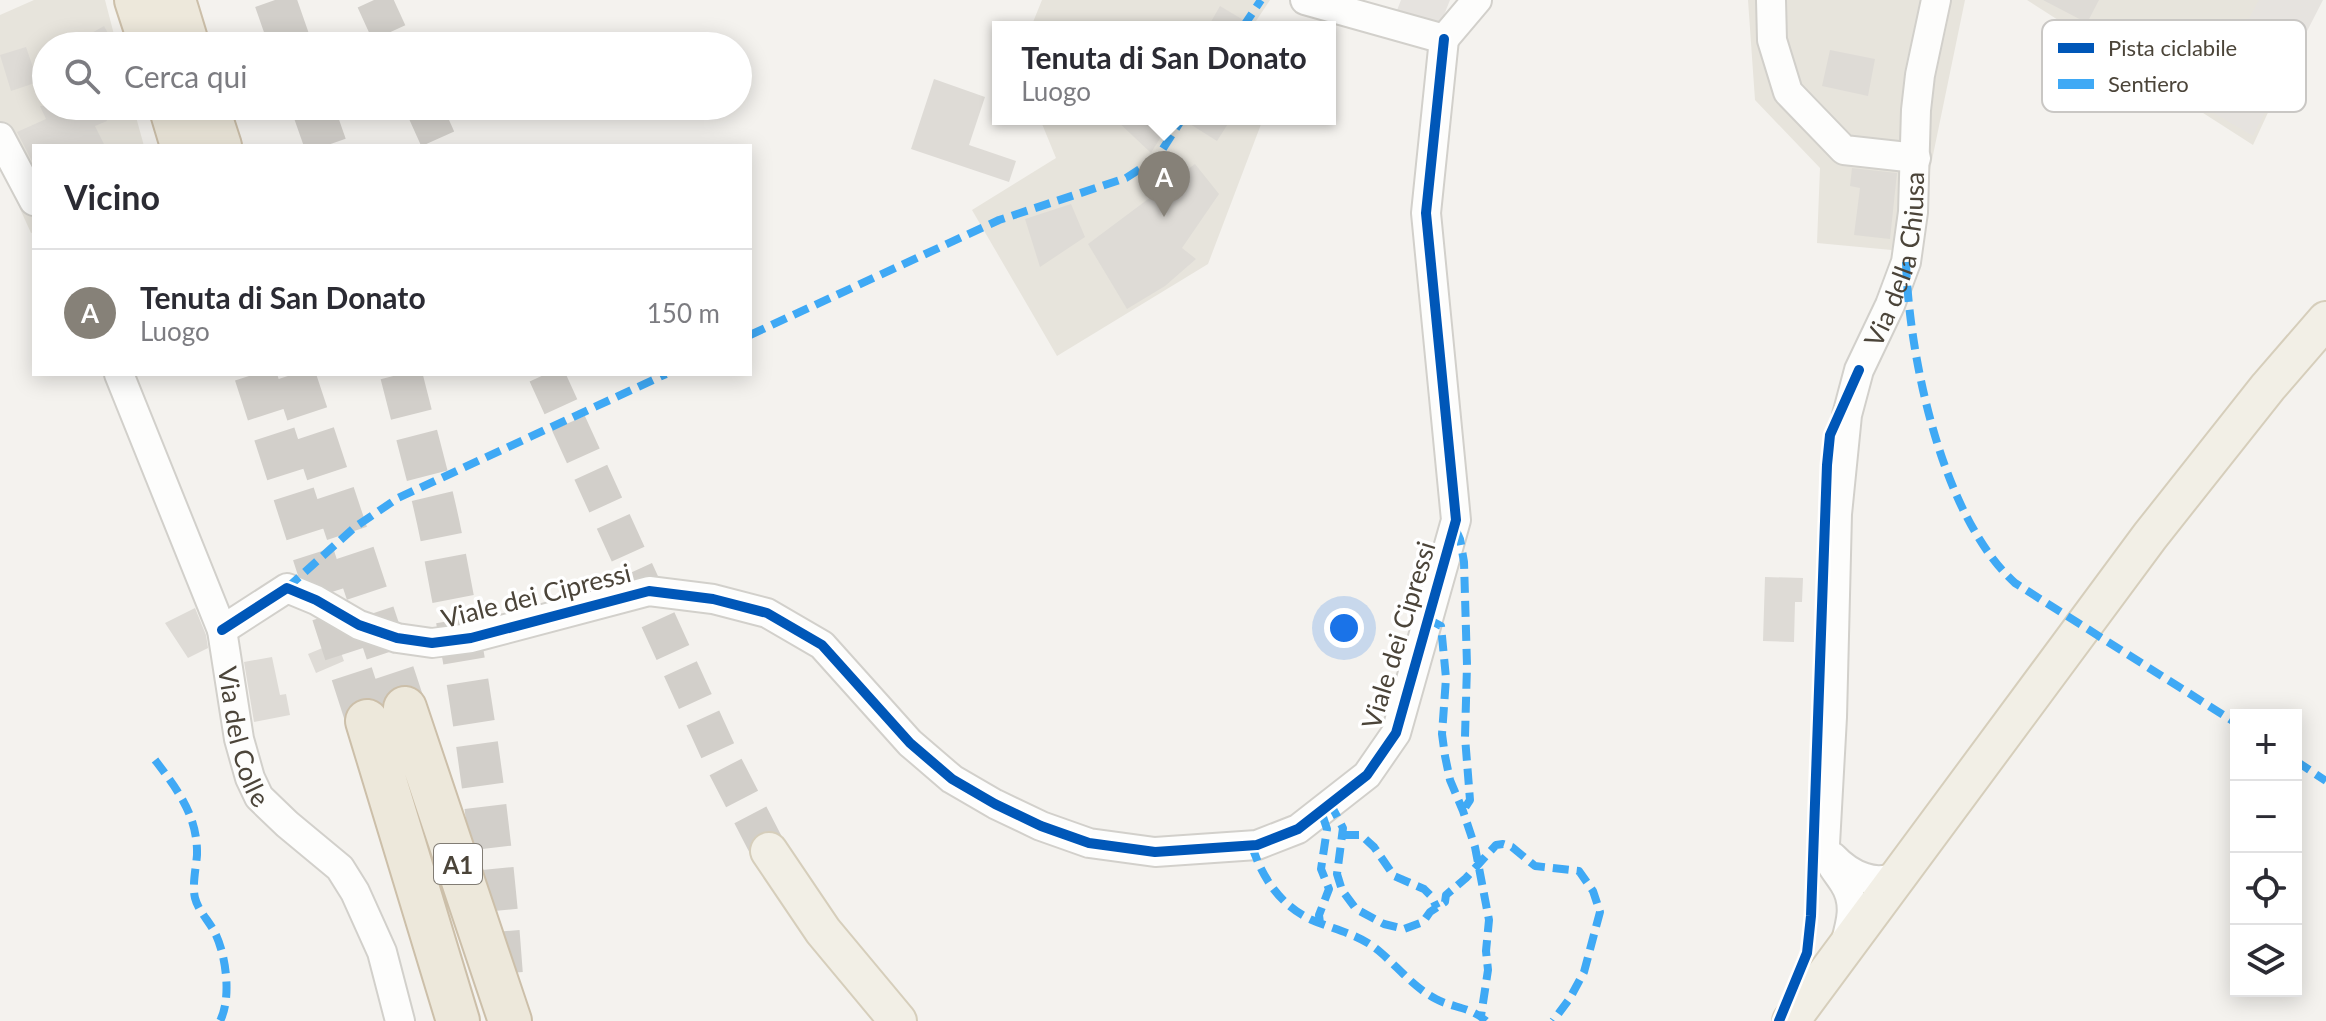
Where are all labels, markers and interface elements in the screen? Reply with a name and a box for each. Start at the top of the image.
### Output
legend [2042,20,2306,112]
popup [992,21,1336,125]
search box [32,32,752,120]
text: Pista ciclabile [2108,34,2237,61]
text: Tenuta di San Donato [1021,39,1307,75]
icon: search [60,54,104,98]
text: Cerca qui [124,58,248,94]
text: Sentiero [2108,70,2189,97]
text: Luogo [1021,75,1091,107]
pin: A [1138,151,1190,217]
street label: Via della Chiusa [1857,171,1930,351]
text: Vicino [64,176,160,217]
text: Tenuta di San Donato [140,279,426,315]
text: A [81,297,99,329]
text: 150 m [647,297,720,329]
text: Luogo [140,315,210,347]
street label: Viale dei Cipressi [1354,538,1442,732]
street label: Viale dei Cipressi [438,556,634,634]
your location [1324,608,1364,648]
street label: Via del Colle [212,664,275,814]
map controls [2230,709,2302,997]
button: + [2230,709,2302,781]
button: − [2230,781,2302,853]
road number: A1 [434,844,482,884]
button: locate [2230,853,2302,925]
button: layers [2230,925,2302,997]

